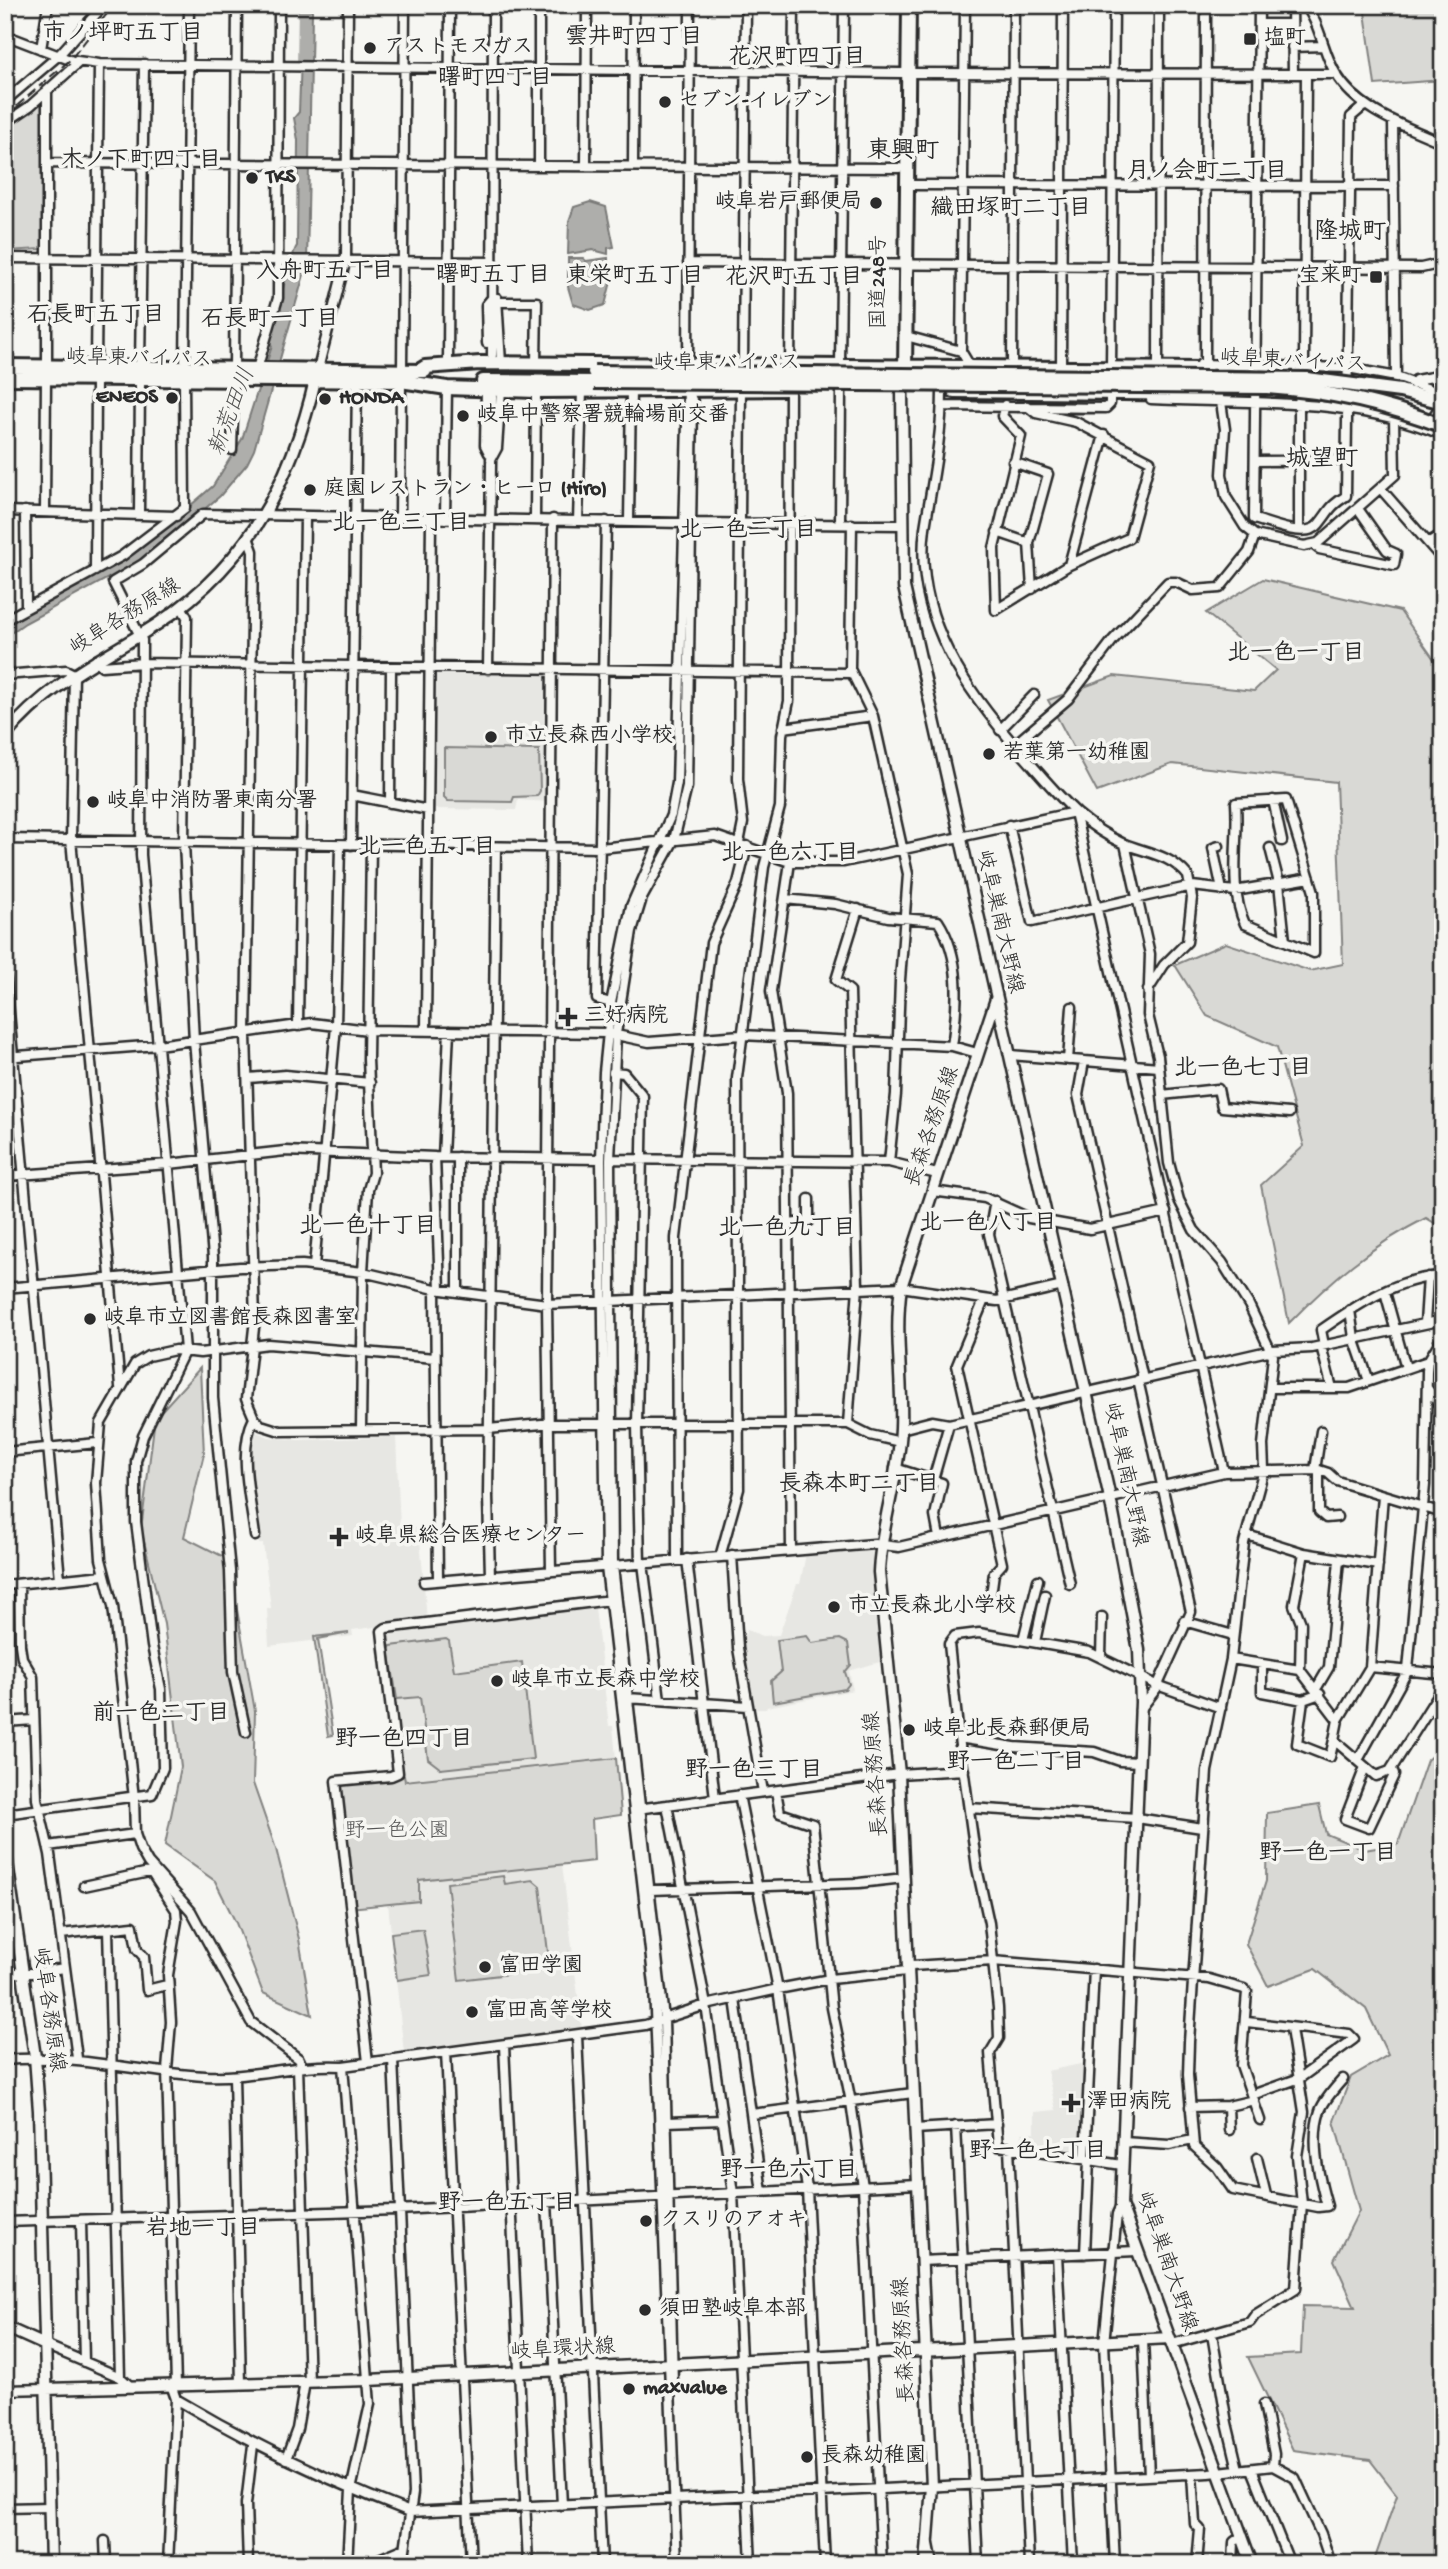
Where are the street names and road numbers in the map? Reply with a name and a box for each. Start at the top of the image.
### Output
street label: 国道248号 [867,235,893,329]
street label: 岐阜東バイパス [65,344,213,374]
street label: 岐阜東バイパス [1219,345,1367,379]
street label: 岐阜東バイパス [654,350,800,377]
street label: 岐阜各務原線 [65,572,186,662]
street label: 岐阜巣南大野線 [969,847,1029,996]
street label: 長森各務原線 [900,1063,966,1191]
street label: 岐阜巣南大野線 [1096,1400,1153,1549]
street label: 長森各務原線 [859,1710,895,1838]
street label: 岐阜各務原線 [26,1946,70,2074]
street label: 岐阜巣南大野線 [1129,2188,1203,2336]
street label: 長森各務原線 [888,2276,922,2404]
street label: 岐阜環状線 [510,2335,616,2366]

